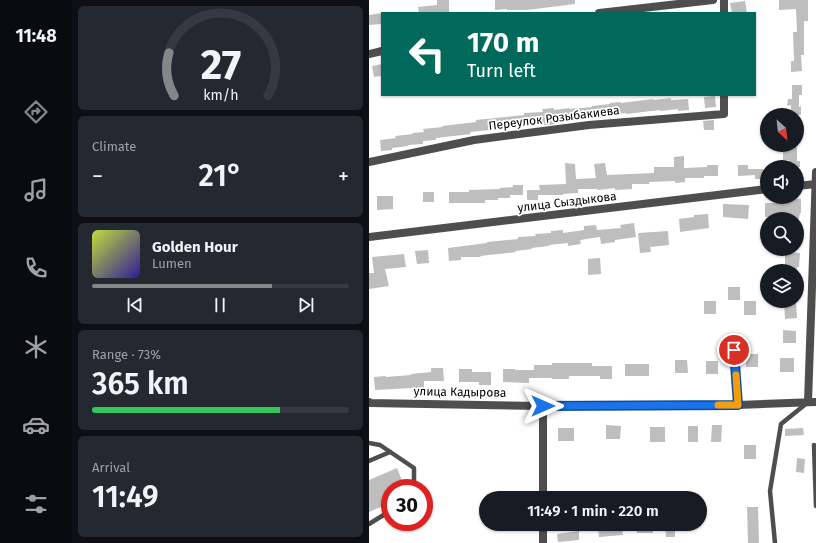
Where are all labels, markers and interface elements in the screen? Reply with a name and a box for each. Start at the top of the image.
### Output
text: 11:48 [15,25,57,47]
text: 170 m [467,26,539,59]
icon: left [401,28,453,80]
text: 27 [200,40,241,90]
text: Turn left [467,60,536,82]
text: km/h [203,87,238,104]
icon: directions [22,98,50,126]
street label: Переулок Розыбакиева [488,103,620,133]
north arrow [760,108,804,152]
map controls [760,108,804,308]
text: Climate [92,139,136,154]
text: 21° [199,158,243,194]
button: sound [760,160,804,204]
text: − [92,163,103,190]
text: + [338,163,349,190]
icon: music [22,176,50,204]
street label: улица Сыздыкова [517,189,617,215]
button: search [760,212,804,256]
text: Golden Hour [152,238,238,256]
icon: phone [22,254,50,282]
text: Lumen [152,256,192,271]
button: layers [760,264,804,308]
icon: previous [124,294,146,316]
icon: pause [209,294,231,316]
icon: next [295,294,317,316]
icon: climate [22,333,50,361]
pin [717,333,751,367]
icon: arrive [723,339,745,361]
text: Range · 73% [92,347,161,362]
text: 365 km [92,366,189,402]
street label: улица Кадырова [413,384,507,400]
position arrow [522,385,564,427]
icon: car [22,411,50,439]
text: Arrival [92,460,130,475]
text: 11:49 [92,479,159,515]
speed limit sign: 30 [381,479,433,531]
icon: filters [22,490,50,518]
text: 11:49 · 1 min · 220 m [527,502,659,520]

